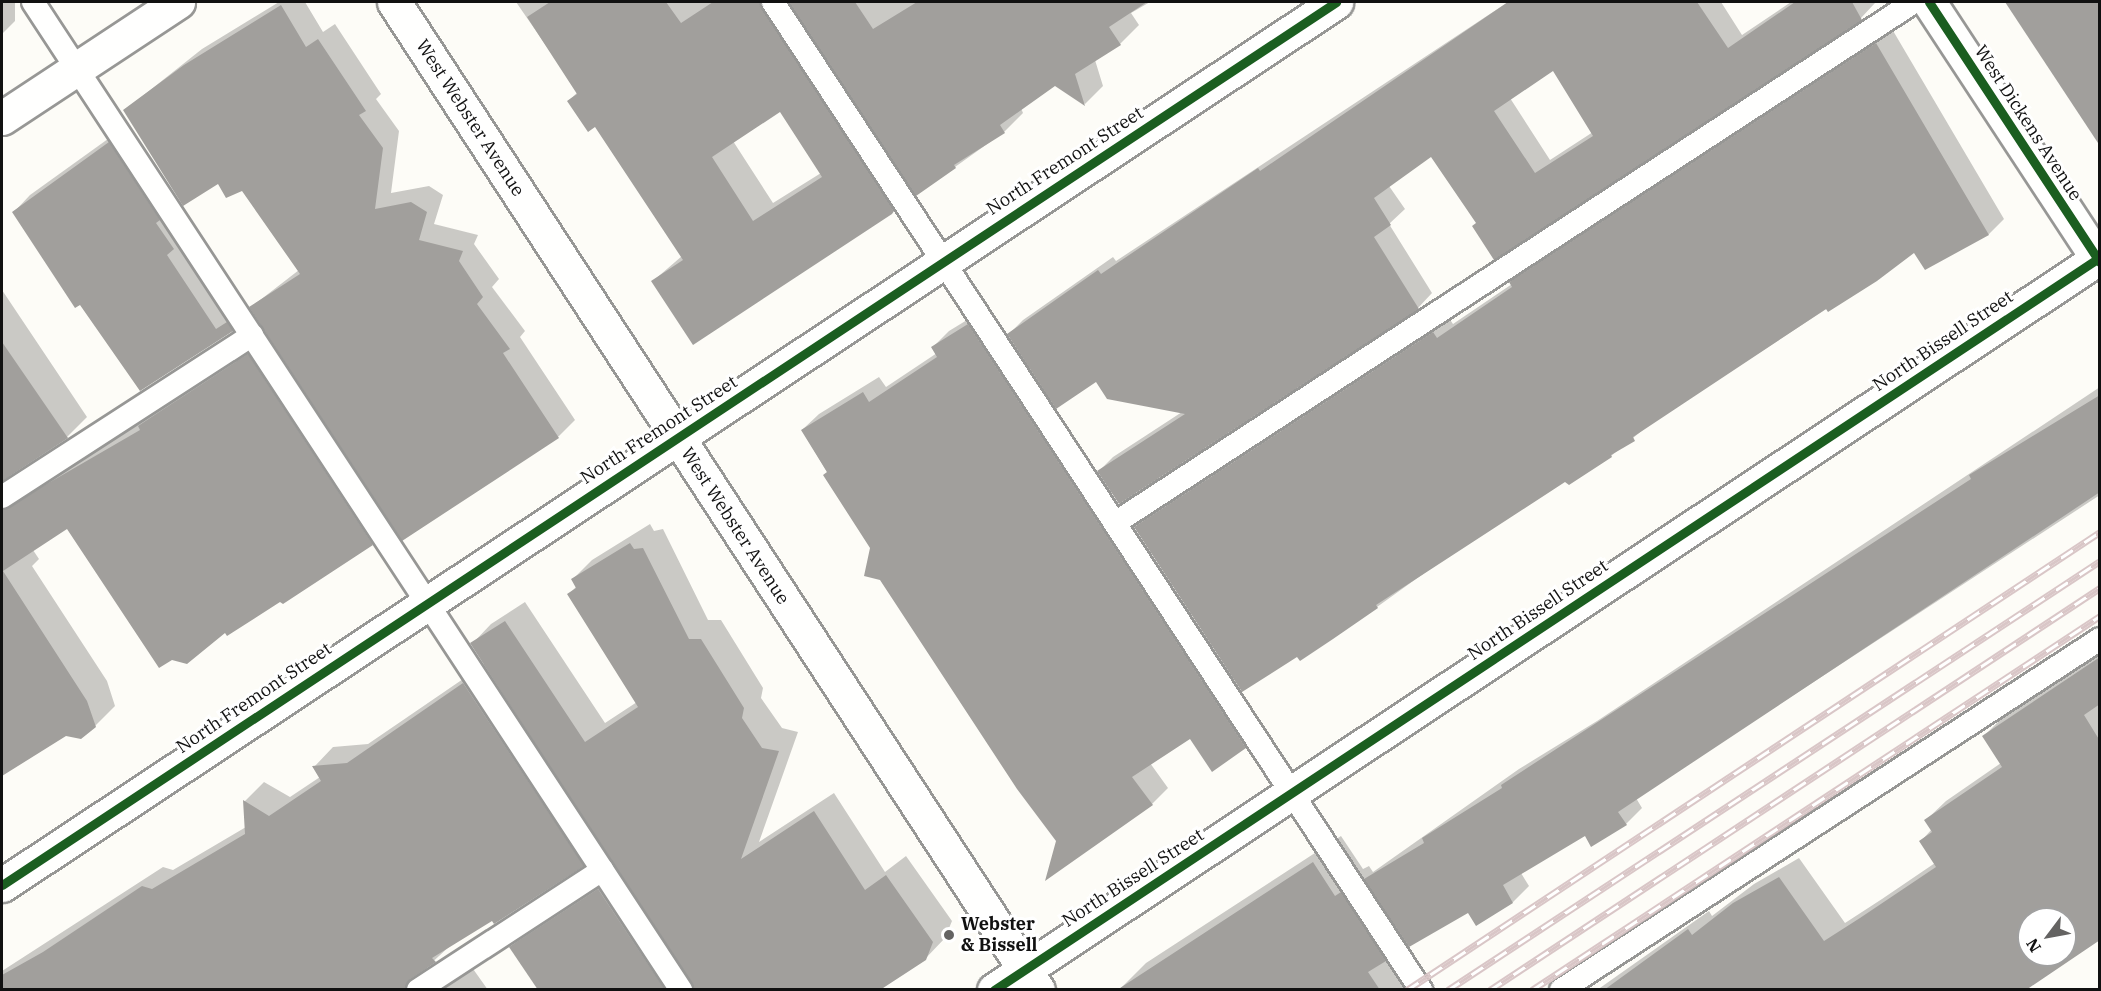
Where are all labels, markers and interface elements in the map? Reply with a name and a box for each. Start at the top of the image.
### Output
street label: West Webster Avenue [411,36,529,200]
street label: West Dickens Avenue [1970,41,2086,205]
street label: North Fremont Street [983,102,1147,220]
street label: North Bissell Street [1869,286,2017,396]
street label: North Fremont Street [577,371,741,489]
street label: West Webster Avenue [676,444,794,608]
street label: North Bissell Street [1464,555,1612,665]
street label: North Fremont Street [172,638,336,758]
street label: North Bissell Street [1058,824,1208,932]
north arrow [2017,907,2077,967]
place label: Webster & Bissell [961,914,1037,956]
marker: Webster & Bissell [942,928,956,942]
text: N [2022,935,2045,956]

